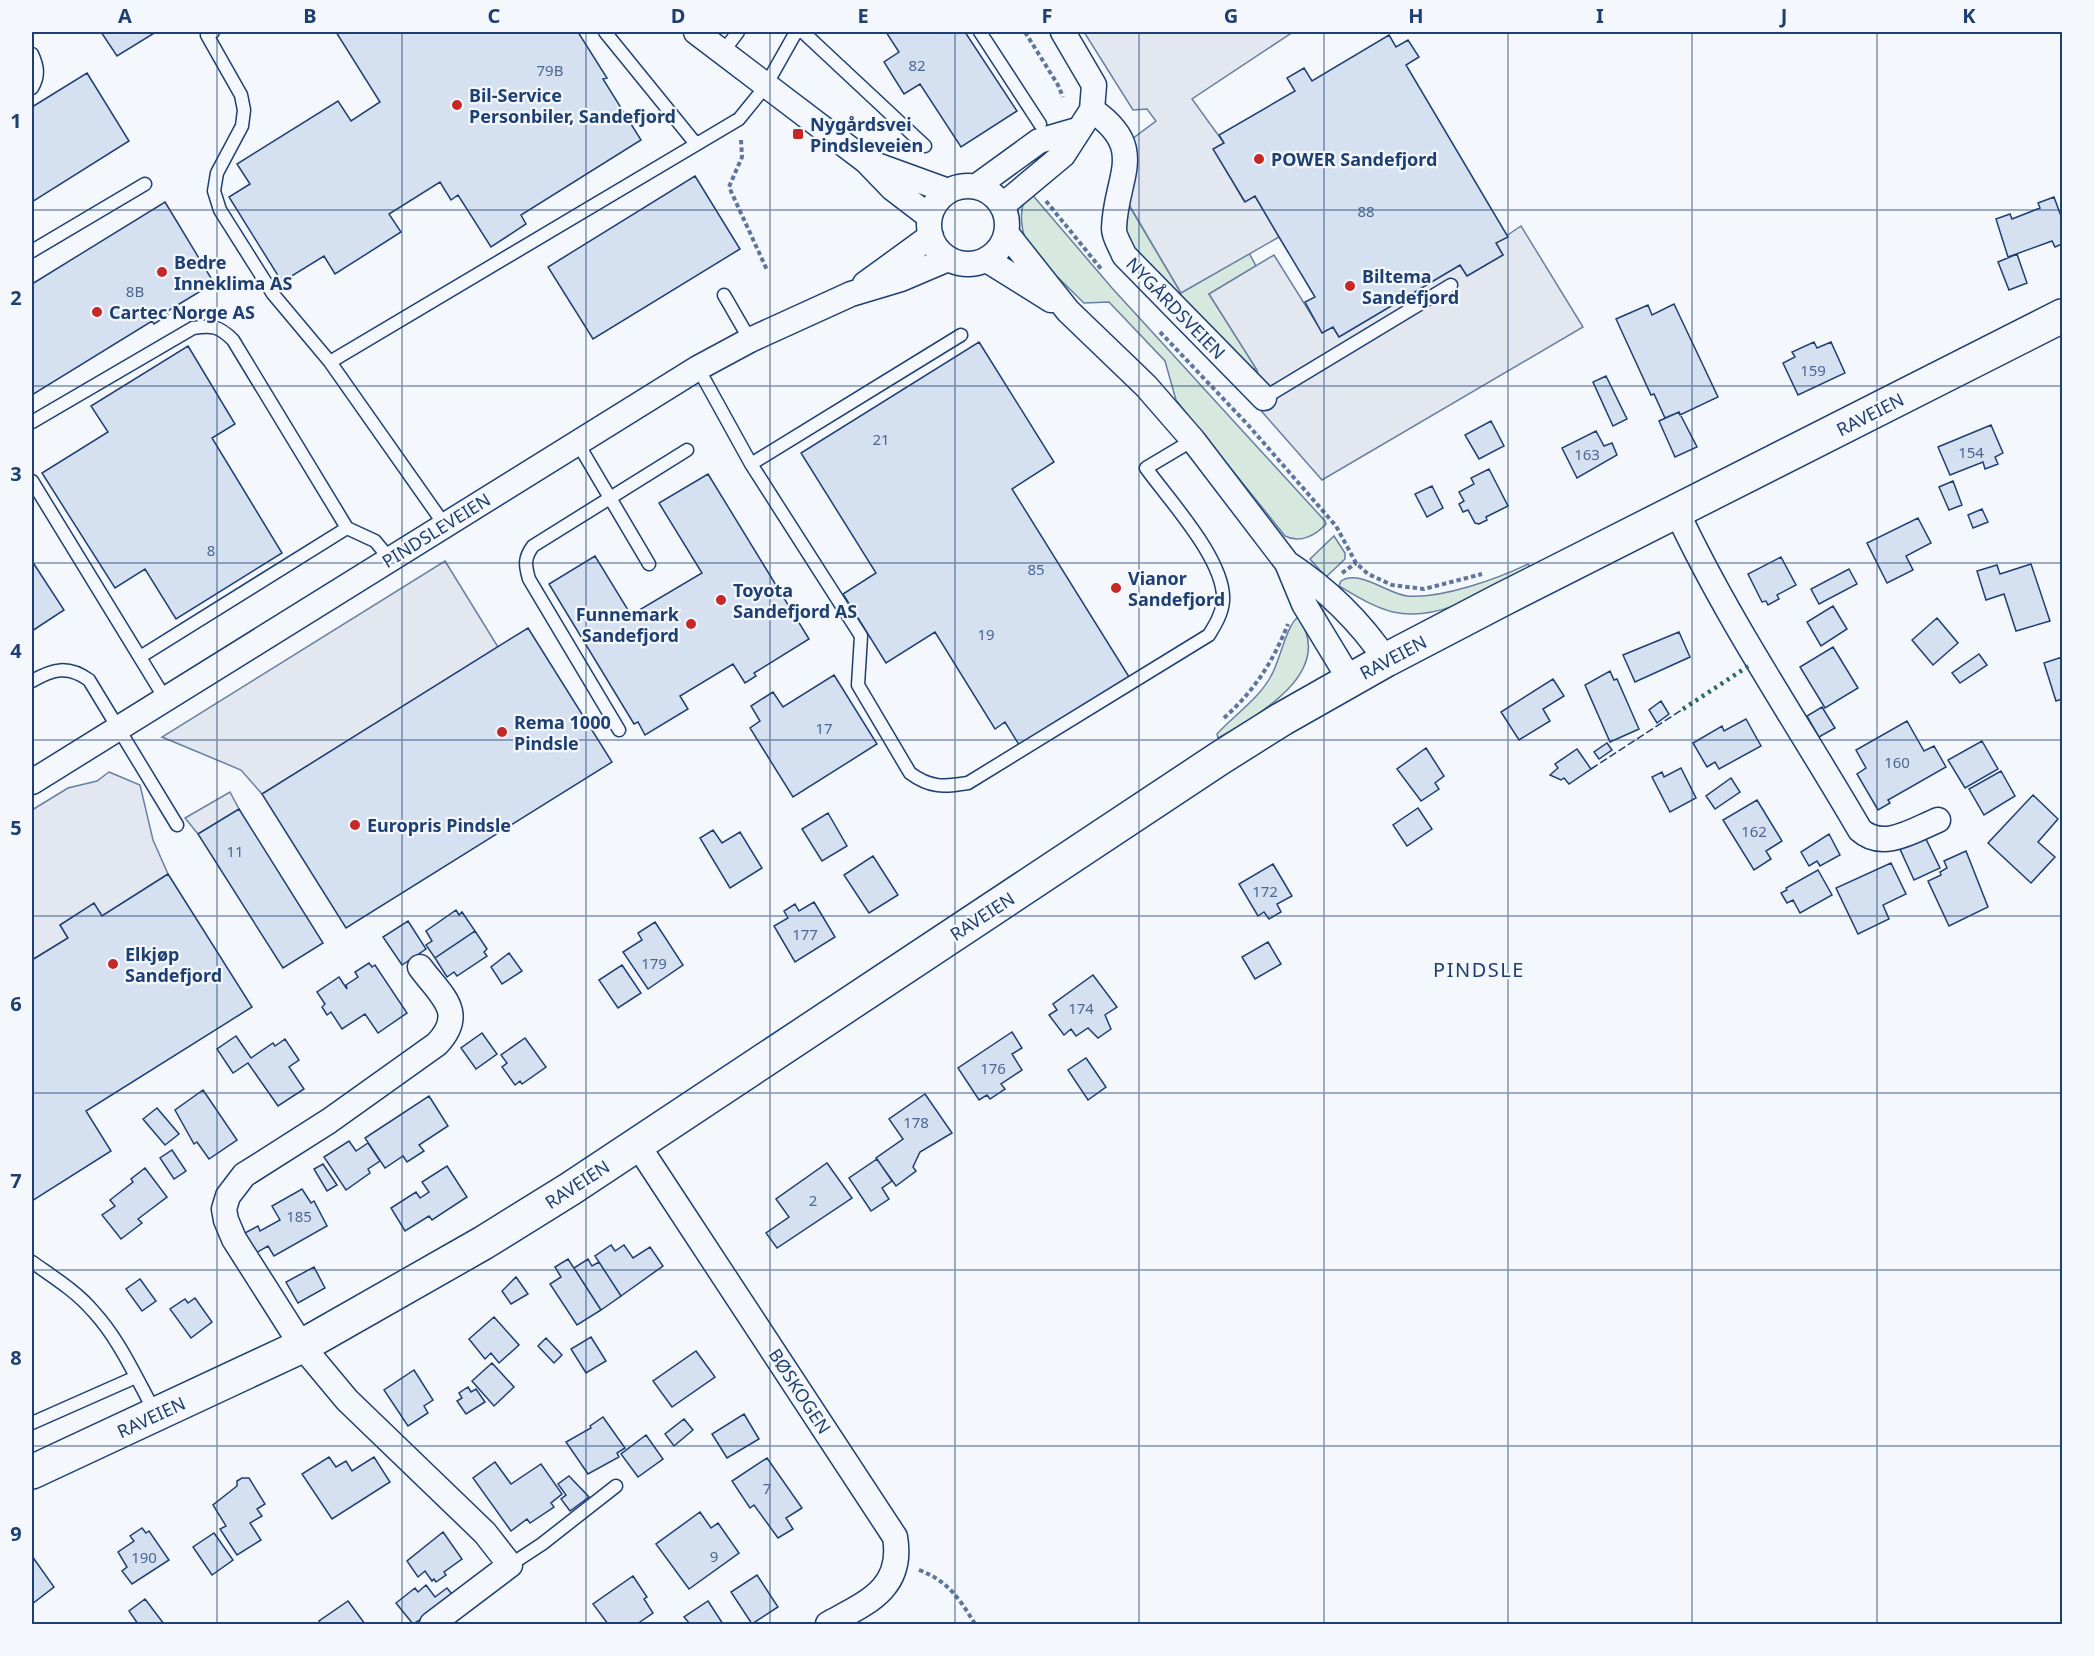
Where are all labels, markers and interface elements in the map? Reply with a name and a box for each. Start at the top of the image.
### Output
text: A [118,2,132,29]
text: B [303,2,317,29]
text: C [488,2,501,29]
text: D [671,2,685,29]
text: E [857,2,869,29]
text: F [1042,2,1052,29]
text: G [1224,2,1238,29]
text: H [1408,2,1424,29]
text: I [1596,2,1604,29]
text: J [1779,2,1787,29]
text: K [1962,2,1976,29]
house number: 82 [908,55,926,75]
house number: 79B [537,60,563,80]
place label: Bil-Service Personbiler, Sandefjord [469,83,676,128]
marker: Bil-Service Personbiler, Sandefjord [450,98,464,112]
text: 1 [10,107,22,134]
place label: Nygårdsvei Pindsleveien [810,112,923,157]
marker: Nygårdsvei Pindsleveien [791,127,805,141]
place label: POWER Sandefjord [1271,147,1437,171]
marker: POWER Sandefjord [1252,152,1266,166]
house number: 88 [1357,201,1375,221]
place label: Bedre Inneklima AS [174,250,293,295]
street label: NYGÅRDSVEIEN [1121,252,1231,364]
place label: Biltema Sandefjord [1362,264,1459,309]
marker: Bedre Inneklima AS [155,265,169,279]
marker: Biltema Sandefjord [1343,279,1357,293]
house number: 8B [126,281,144,301]
text: 2 [10,284,22,311]
place label: Cartec Norge AS [109,300,255,324]
marker: Cartec Norge AS [90,305,104,319]
house number: 159 [1800,360,1826,380]
street label: RAVEIEN [1832,387,1908,441]
house number: 21 [872,429,890,449]
house number: 154 [1958,442,1984,462]
house number: 163 [1574,444,1600,464]
text: 3 [10,460,22,487]
street label: PINDSLEVEIEN [377,487,495,573]
house number: 8 [207,540,215,560]
house number: 85 [1027,559,1045,579]
place label: Vianor Sandefjord [1128,566,1225,611]
place label: Toyota Sandefjord AS [733,578,857,623]
marker: Vianor Sandefjord [1109,581,1123,595]
marker: Toyota Sandefjord AS [714,593,728,607]
place label: Funnemark Sandefjord [576,602,680,647]
marker: Funnemark Sandefjord [684,617,698,631]
house number: 19 [977,624,995,644]
street label: RAVEIEN [1355,629,1431,685]
text: 4 [10,637,22,664]
place label: Rema 1000 Pindsle [514,710,611,755]
house number: 17 [815,718,833,738]
marker: Rema 1000 Pindsle [495,725,509,739]
house number: 160 [1884,752,1910,772]
place label: Europris Pindsle [367,813,511,837]
text: 5 [10,814,22,841]
marker: Europris Pindsle [348,818,362,832]
house number: 162 [1741,821,1767,841]
house number: 11 [226,841,244,861]
house number: 172 [1252,881,1278,901]
street label: RAVEIEN [945,886,1019,946]
house number: 177 [792,924,818,944]
place label: Elkjøp Sandefjord [125,942,222,987]
house number: 179 [641,953,667,973]
district label: PINDSLE [1433,956,1525,983]
marker: Elkjøp Sandefjord [106,957,120,971]
text: 6 [10,990,22,1017]
house number: 174 [1068,998,1094,1018]
house number: 176 [980,1058,1006,1078]
house number: 178 [903,1112,929,1132]
street label: RAVEIEN [540,1154,614,1214]
text: 7 [10,1167,22,1194]
house number: 2 [809,1190,817,1210]
house number: 185 [286,1206,312,1226]
text: 8 [10,1344,22,1371]
street label: BØSKOGEN [763,1344,837,1438]
street label: RAVEIEN [113,1391,189,1443]
house number: 7 [763,1478,771,1498]
text: 9 [10,1520,22,1547]
house number: 9 [710,1546,718,1566]
house number: 190 [131,1547,157,1567]

